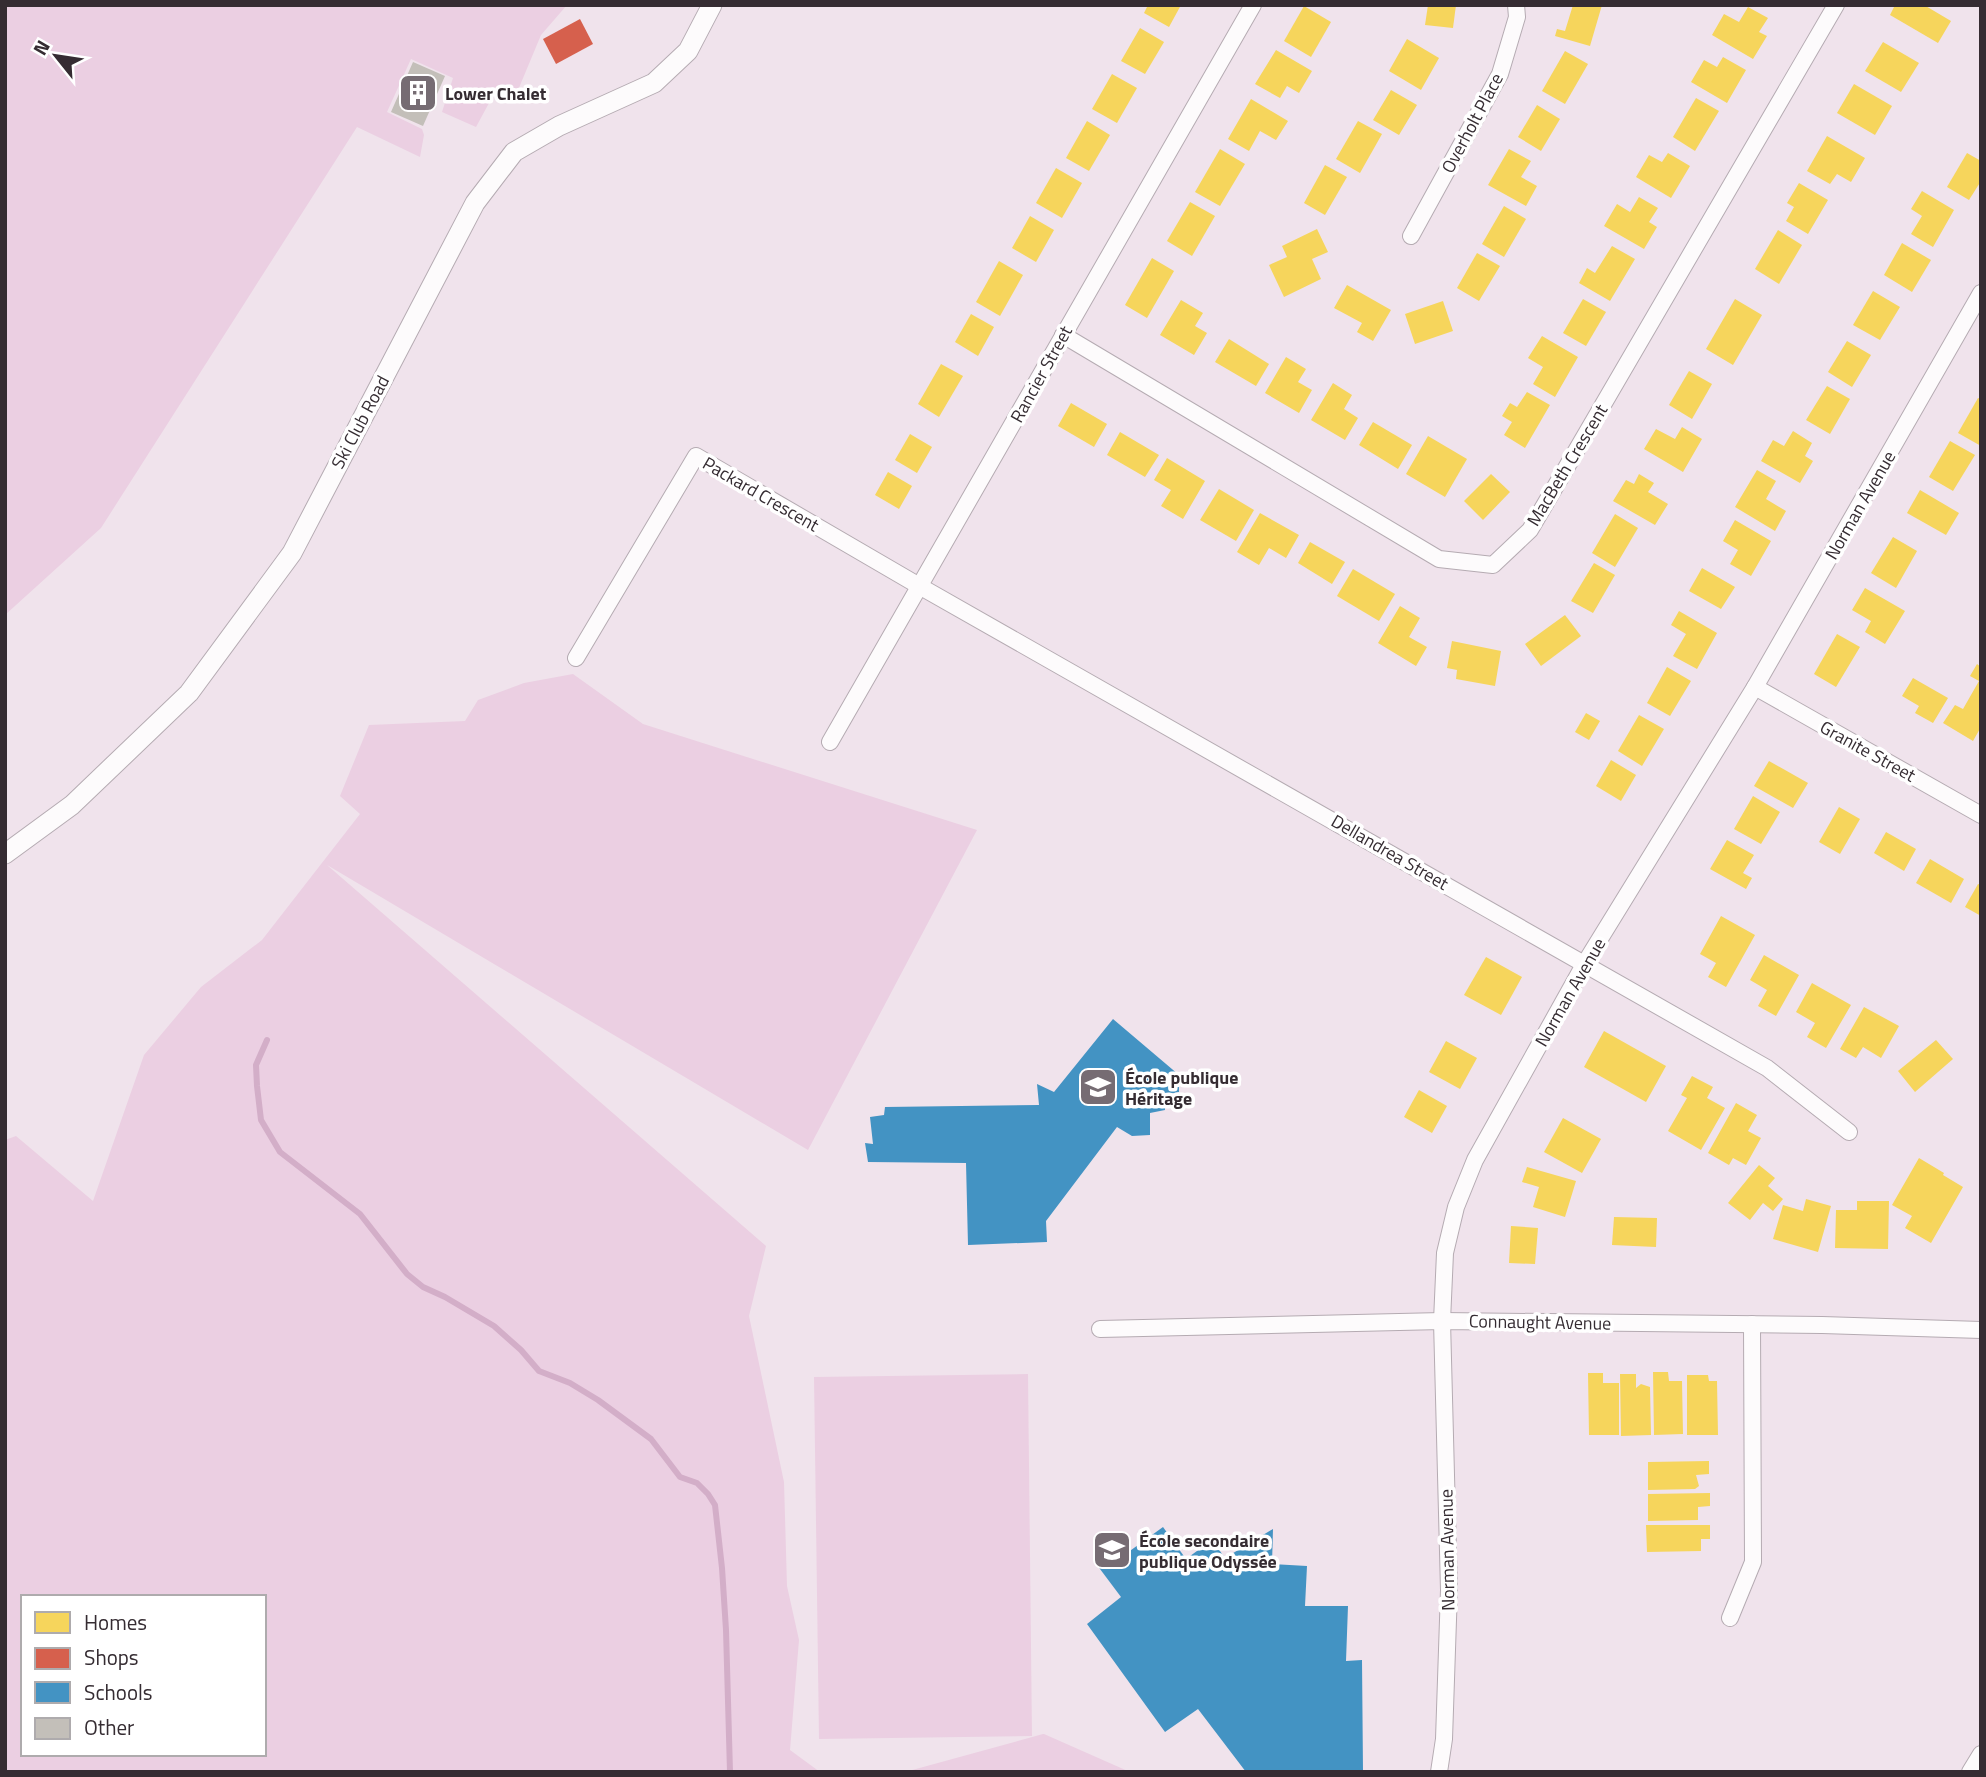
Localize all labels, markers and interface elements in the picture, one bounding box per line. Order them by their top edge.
north arrow [21,21,91,91]
text: N [25,34,57,60]
street label: Overholt Place [1434,68,1510,178]
building icon: Lower Chalet [397,72,439,114]
place label: Lower Chalet [445,80,547,107]
street label: Rancier Street [1003,320,1079,427]
street label: Ski Club Road [324,371,396,473]
street label: MacBeth Crescent [1520,398,1614,531]
street label: Norman Avenue [1818,446,1902,564]
street label: Packard Crescent [698,450,825,539]
street label: Granite Street [1815,714,1921,789]
street label: Dellandrea Street [1326,807,1454,897]
street label: Norman Avenue [1528,933,1612,1051]
place label: École publique Héritage [1125,1064,1238,1112]
school or university icon: École publique Héritage [1077,1066,1119,1108]
street label: Connaught Avenue [1469,1307,1611,1337]
street label: Norman Avenue [1432,1489,1462,1611]
place label: École secondaire publique Odyssée [1139,1527,1277,1575]
school or university icon: École secondaire publique Odyssée [1091,1529,1133,1571]
legend [21,1595,266,1756]
text: Homes [84,1606,147,1638]
text: Shops [84,1641,139,1673]
text: Schools [84,1676,153,1708]
text: Other [84,1711,134,1743]

